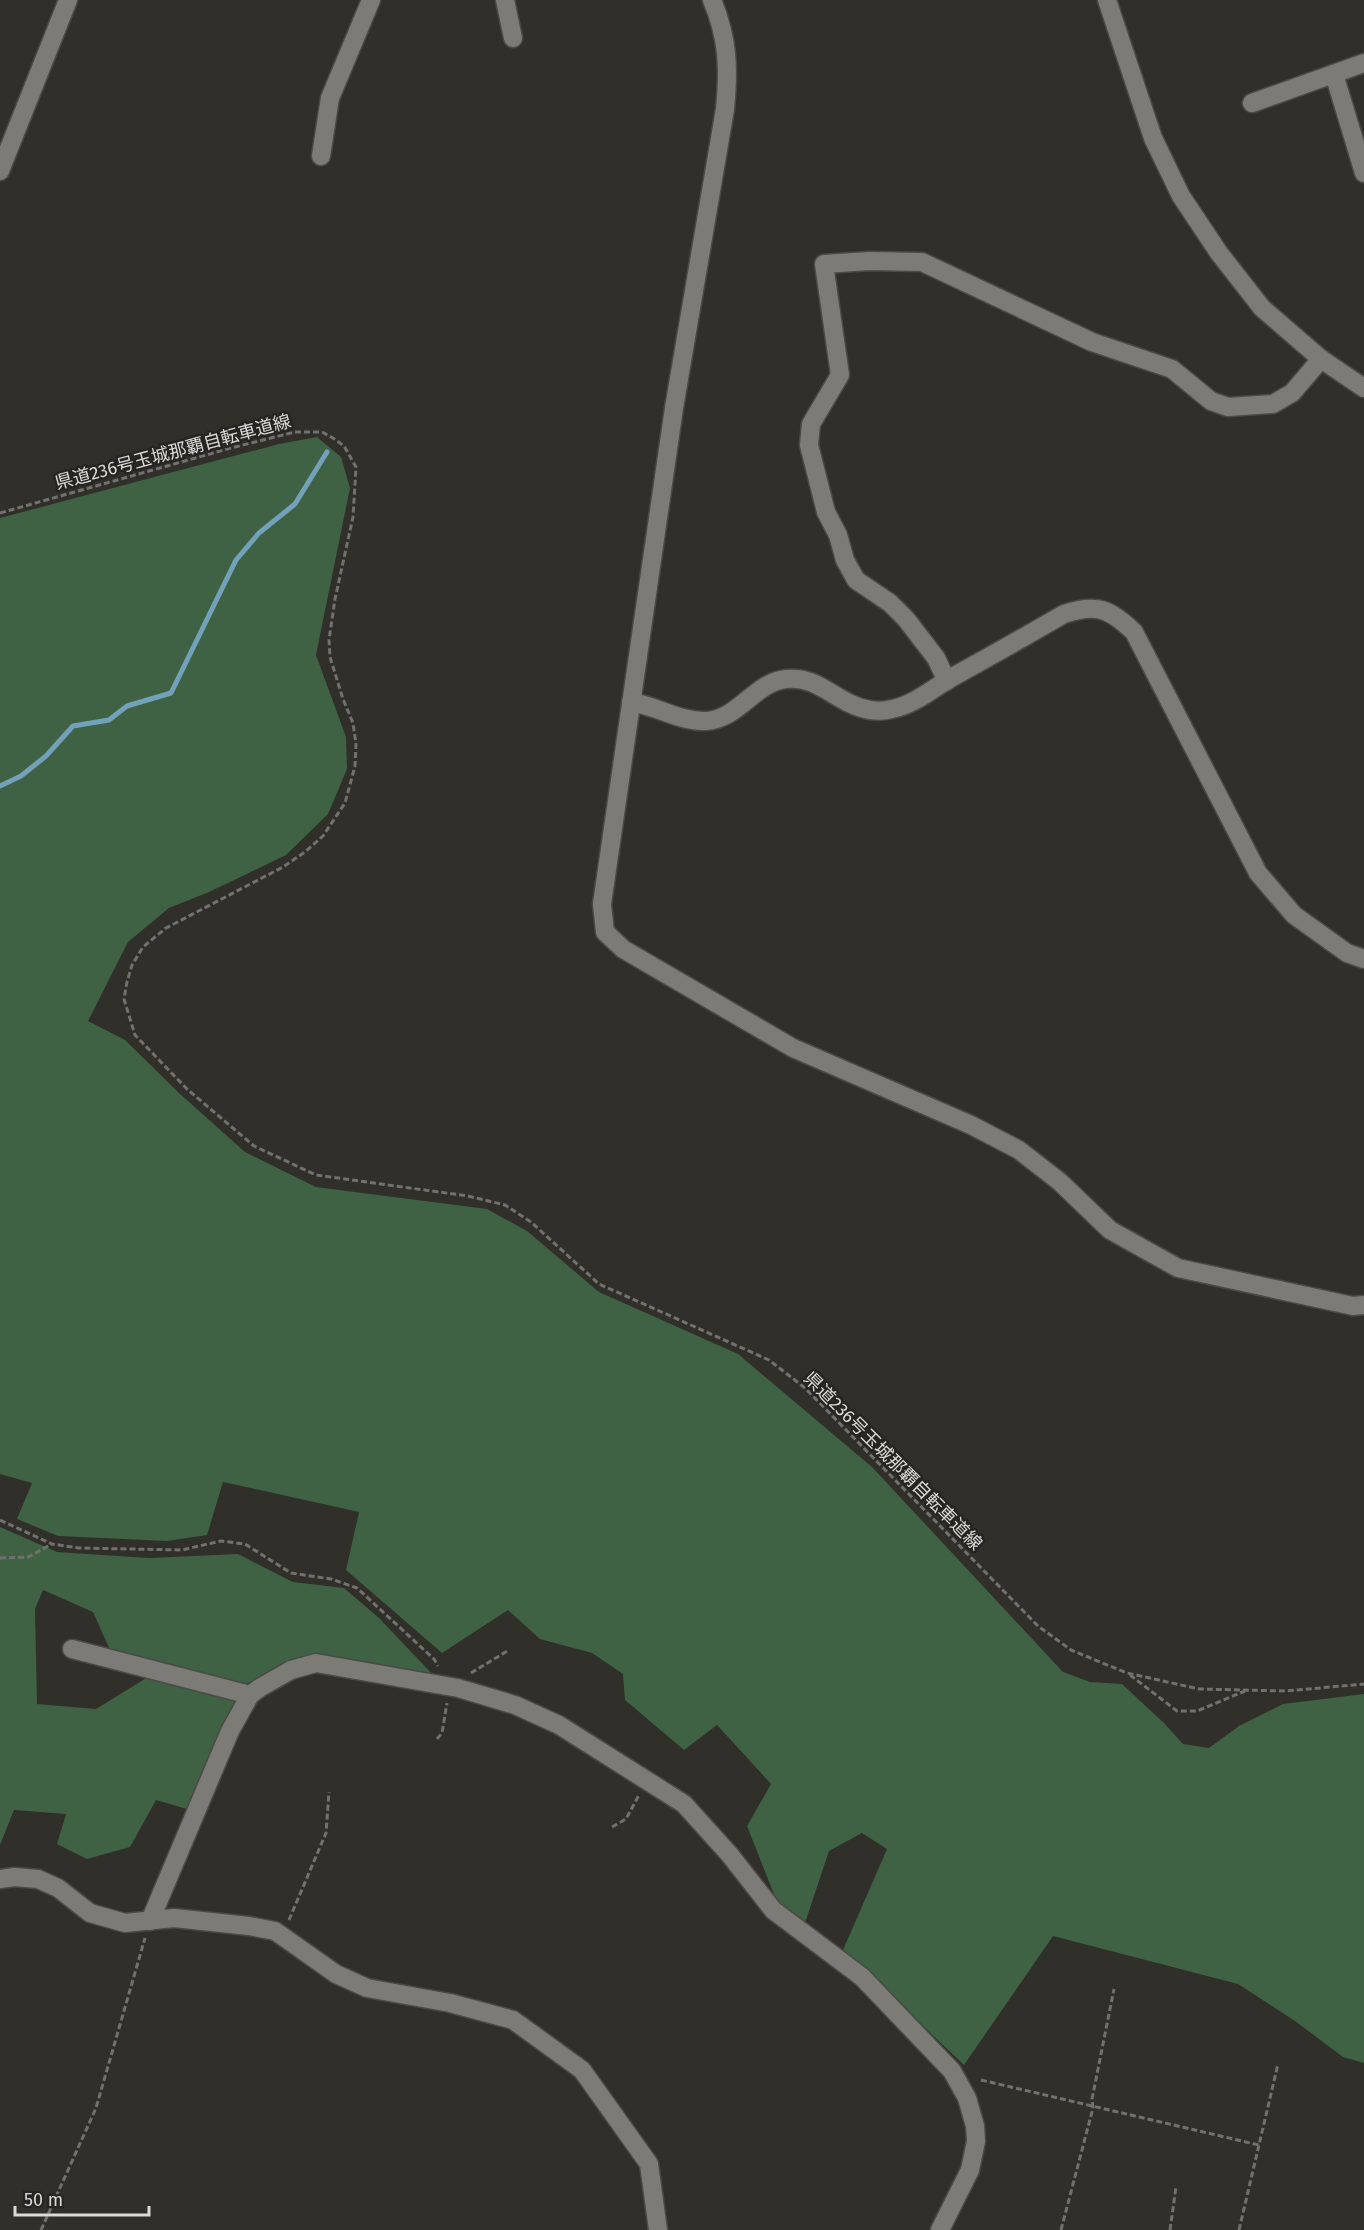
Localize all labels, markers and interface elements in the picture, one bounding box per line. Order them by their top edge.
street label: 県道236号玉城那覇自転車道線 [53,410,293,494]
street label: 県道236号玉城那覇自転車道線 [799,1367,987,1555]
scale bar [15,2179,148,2217]
text: 50 m [24,2189,63,2211]

